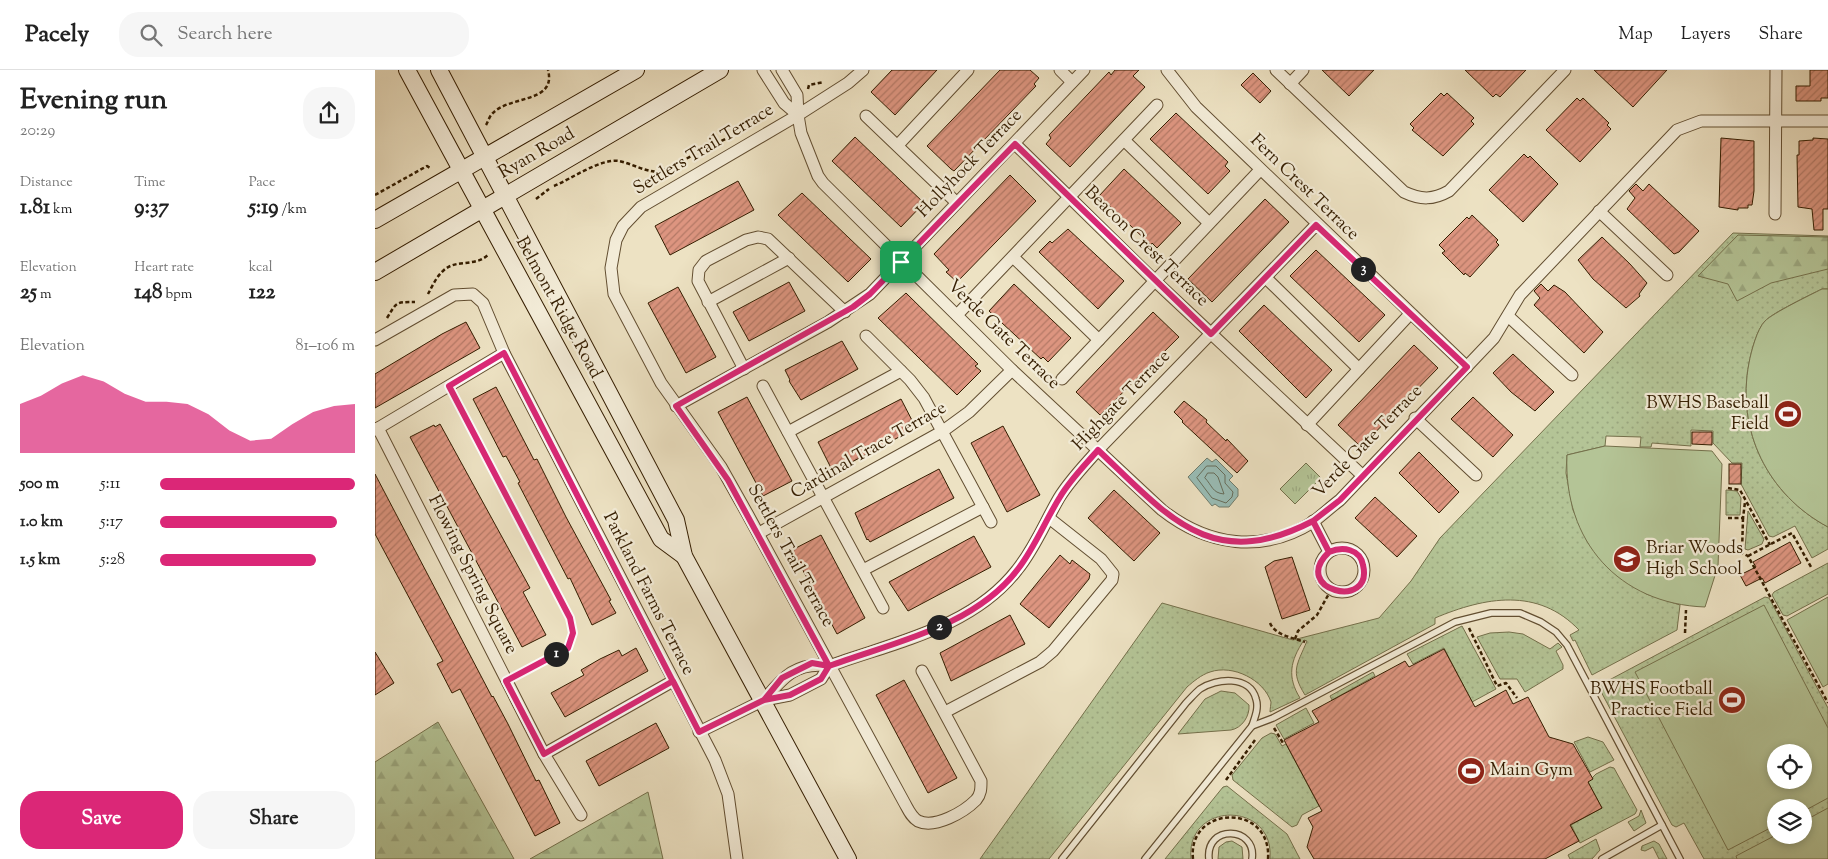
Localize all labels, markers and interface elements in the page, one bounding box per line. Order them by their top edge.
search box [119,12,469,57]
text: Pacely [25,18,89,52]
icon: search [137,21,165,49]
text: Search here [177,21,273,48]
text: Map [1618,22,1653,48]
text: Layers [1681,22,1731,48]
text: Share [1759,22,1803,48]
text: Evening run [20,81,167,121]
button: share [303,87,355,139]
street label: Settlers Trail Terrace [629,98,779,202]
street label: Hollyhock Terrace [911,104,1029,224]
text: 20:29 [20,120,55,143]
street label: Ryan Road [494,122,580,186]
street label: Fern Crest Terrace [1243,129,1365,247]
text: Distance [20,173,73,193]
text: Time [134,173,165,193]
text: Pace [249,173,275,193]
street label: Beacon Crest Terrace [1078,181,1214,313]
text: 1.81 [20,193,50,223]
text: 9:37 [134,193,169,223]
text: 5:19 [249,193,278,223]
text: km [50,200,72,220]
text: /km [278,200,307,220]
street label: Belmont Ridge Road [508,232,608,384]
pin [880,241,922,283]
icon: arrive [887,248,915,276]
pin: 3 [1351,256,1375,282]
text: Elevation [20,258,77,278]
text: Heart rate [134,258,194,278]
text: kcal [249,258,273,278]
text: 3 [1361,259,1366,279]
street label: Verde Gate Terrace [940,274,1066,396]
text: 25 [20,278,37,308]
text: 148 [134,278,163,308]
text: 122 [249,278,275,308]
text: m [37,285,52,305]
text: bpm [163,285,192,305]
text: Elevation [20,335,85,358]
text: 81–106 m [296,335,355,358]
street label: Highgate Terrace [1067,345,1177,457]
street label: Verde Gate Terrace [1307,379,1429,505]
place label: BWHS Baseball Field [1646,391,1769,438]
street label: Cardinal Trace Terrace [786,396,952,506]
sports icon: BWHS Baseball Field [1773,399,1803,429]
text: 500 m [20,473,59,496]
text: 5:11 [100,473,121,496]
street label: Settlers Trail Terrace [740,480,840,632]
street label: Flowing Spring Square [421,491,523,659]
street label: Parkland Farms Terrace [596,508,700,680]
text: 1.0 km [20,511,63,534]
text: 5:17 [100,511,123,534]
place label: Briar Woods High School [1646,536,1743,583]
school or university icon: Briar Woods High School [1612,544,1642,574]
text: 1.5 km [20,549,60,572]
text: 5:28 [100,549,125,572]
pin: 2 [927,614,951,640]
text: 2 [936,617,943,637]
pin: 1 [543,642,569,666]
text: 1 [554,644,559,664]
place label: BWHS Football Practice Field [1590,677,1713,724]
sports icon: BWHS Football Practice Field [1717,685,1747,715]
map controls [1767,744,1812,844]
button: locate [1767,744,1812,789]
sports icon: Main Gym [1456,756,1486,786]
place label: Main Gym [1490,758,1573,784]
button: Save [20,791,183,849]
button: Share [193,791,355,849]
button: layers [1767,799,1812,844]

